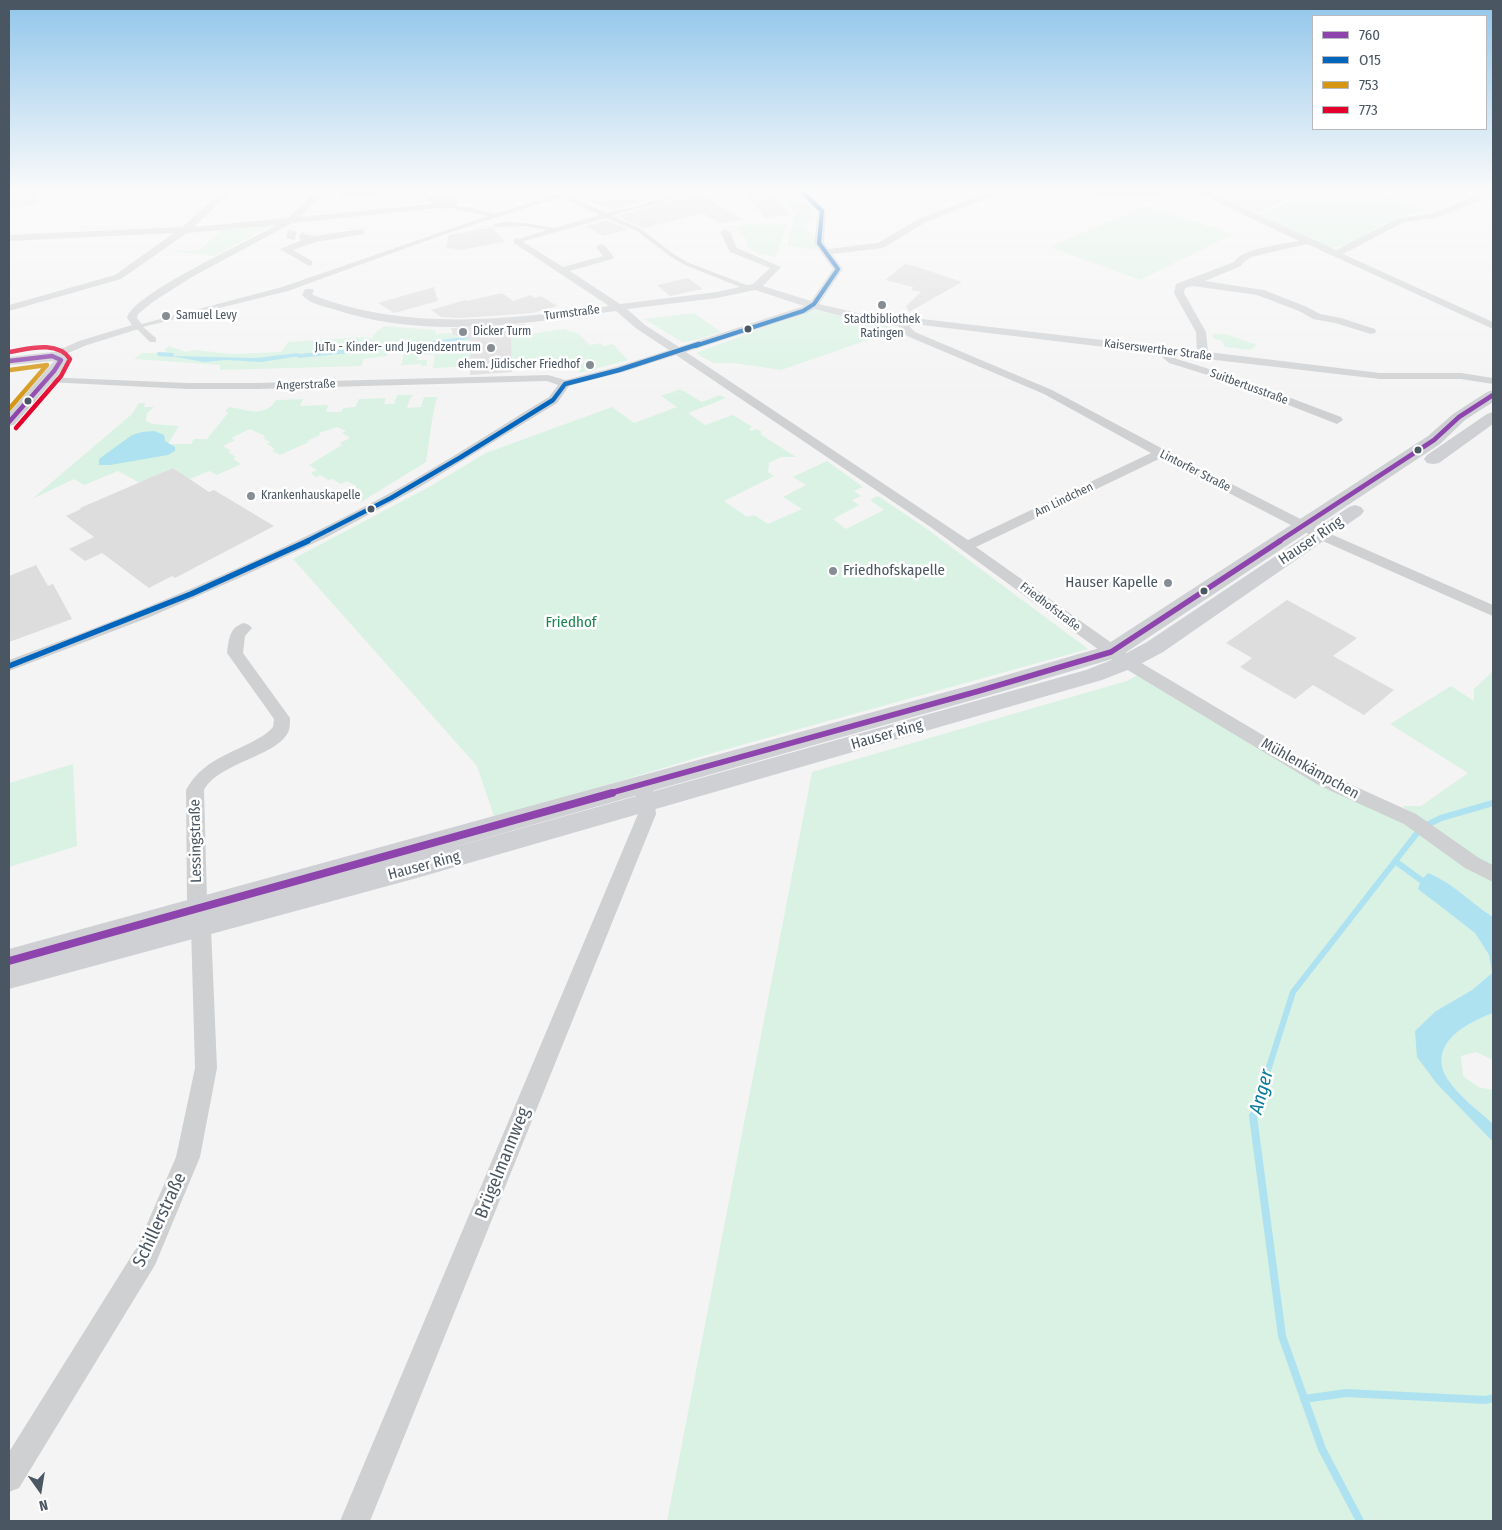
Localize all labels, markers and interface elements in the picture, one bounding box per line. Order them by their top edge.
legend [1312,15,1487,130]
text: 760 [1359,26,1380,44]
text: O15 [1359,51,1381,69]
text: 753 [1359,76,1378,94]
text: 773 [1359,101,1378,119]
marker: Stadtbibliothek Ratingen [876,299,888,311]
street label: Turmstraße [543,302,601,324]
place label: Samuel Levy [176,309,237,323]
marker: Samuel Levy [160,310,172,322]
place label: Stadtbibliothek Ratingen [844,313,920,341]
unlabelled marker [743,324,753,334]
place label: Dicker Turm [473,325,531,339]
marker: Dicker Turm [457,326,469,338]
street label: Kaiserswerther Straße [1103,336,1213,364]
place label: JuTu - Kinder- und Jugendzentrum [315,341,481,355]
marker: JuTu - Kinder- und Jugendzentrum [485,342,497,354]
place label: ehem. Jüdischer Friedhof [458,358,580,372]
marker: ehem. Jüdischer Friedhof [584,359,596,371]
street label: Suitbertusstraße [1208,366,1290,408]
street label: Angerstraße [276,377,336,393]
unlabelled marker [23,396,33,406]
unlabelled marker [1413,445,1423,455]
street label: Lintorfer Straße [1157,447,1233,495]
street label: Am Lindchen [1032,480,1096,520]
place label: Krankenhauskapelle [261,489,361,503]
marker: Krankenhauskapelle [245,490,257,502]
unlabelled marker [366,504,376,514]
street label: Hauser Ring [1275,513,1347,569]
place label: Friedhofskapelle [843,562,945,580]
marker: Friedhofskapelle [827,565,839,577]
place label: Hauser Kapelle [1065,574,1158,592]
marker: Hauser Kapelle [1162,577,1174,589]
street label: Friedhofstraße [1017,580,1083,634]
unlabelled marker [1199,586,1209,596]
park label: Friedhof [546,614,596,632]
street label: Hauser Ring [849,716,925,754]
street label: Mühlenkämpchen [1258,735,1362,803]
street label: Lessingstraße [186,799,206,883]
street label: Hauser Ring [386,848,462,884]
water label: Anger [1245,1067,1279,1117]
street label: Brügelmannweg [471,1104,535,1222]
street label: Schillerstraße [129,1169,191,1271]
north arrow [15,1465,65,1515]
text: N [37,1496,49,1514]

